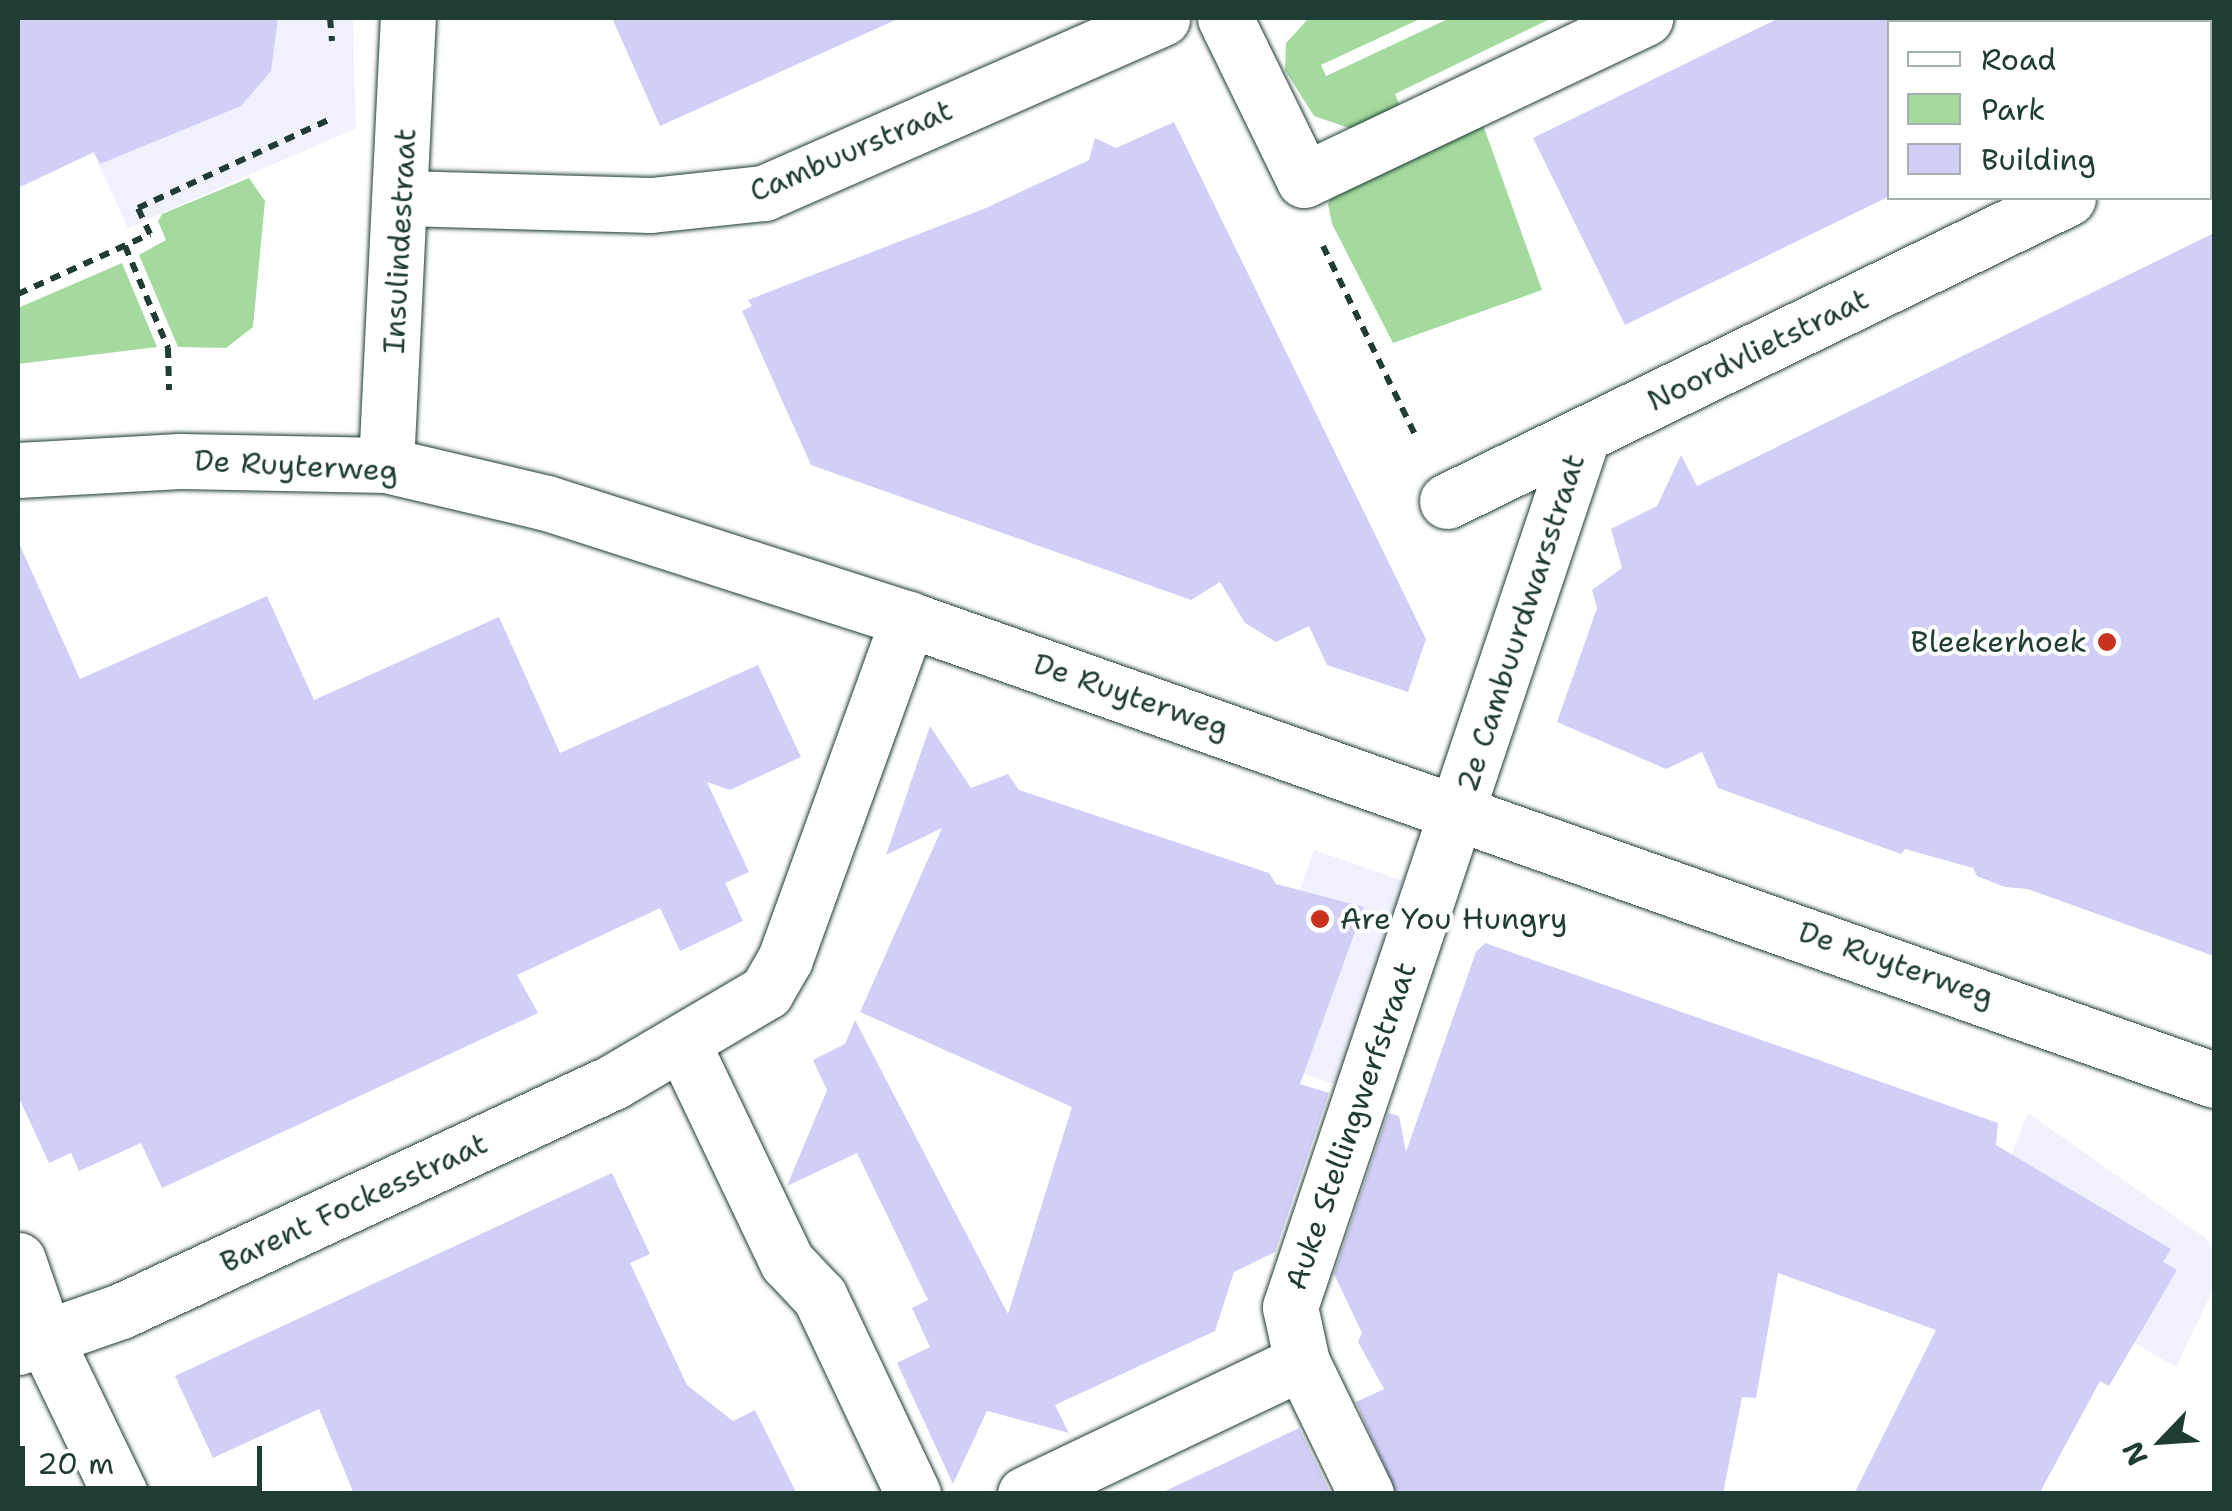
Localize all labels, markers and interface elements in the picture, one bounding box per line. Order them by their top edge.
legend [1887,20,2212,200]
text: Road [1981,39,2056,80]
text: Park [1981,89,2045,130]
street label: Cambuurstraat [744,92,958,210]
street label: Insulindestraat [376,127,424,355]
text: Building [1981,139,2096,180]
street label: Noordvlietstraat [1641,281,1875,419]
street label: De Ruyterweg [193,443,399,489]
street label: 2e Cambuurdwarsstraat [1449,449,1593,797]
place label: Bleekerhoek [1910,624,2087,660]
marker: Bleekerhoek [2096,631,2118,653]
street label: De Ruyterweg [1029,646,1233,746]
place label: Are You Hungry [1340,901,1568,937]
marker: Are You Hungry [1309,908,1331,930]
street label: De Ruyterweg [1794,914,1998,1014]
street label: Auke Stellingwerfstraat [1278,957,1424,1295]
street label: Barent Fockesstraat [215,1125,493,1281]
north arrow [2112,1391,2212,1491]
scale bar [25,1426,268,1488]
text: N [2113,1436,2157,1472]
text: 20 m [37,1443,114,1484]

